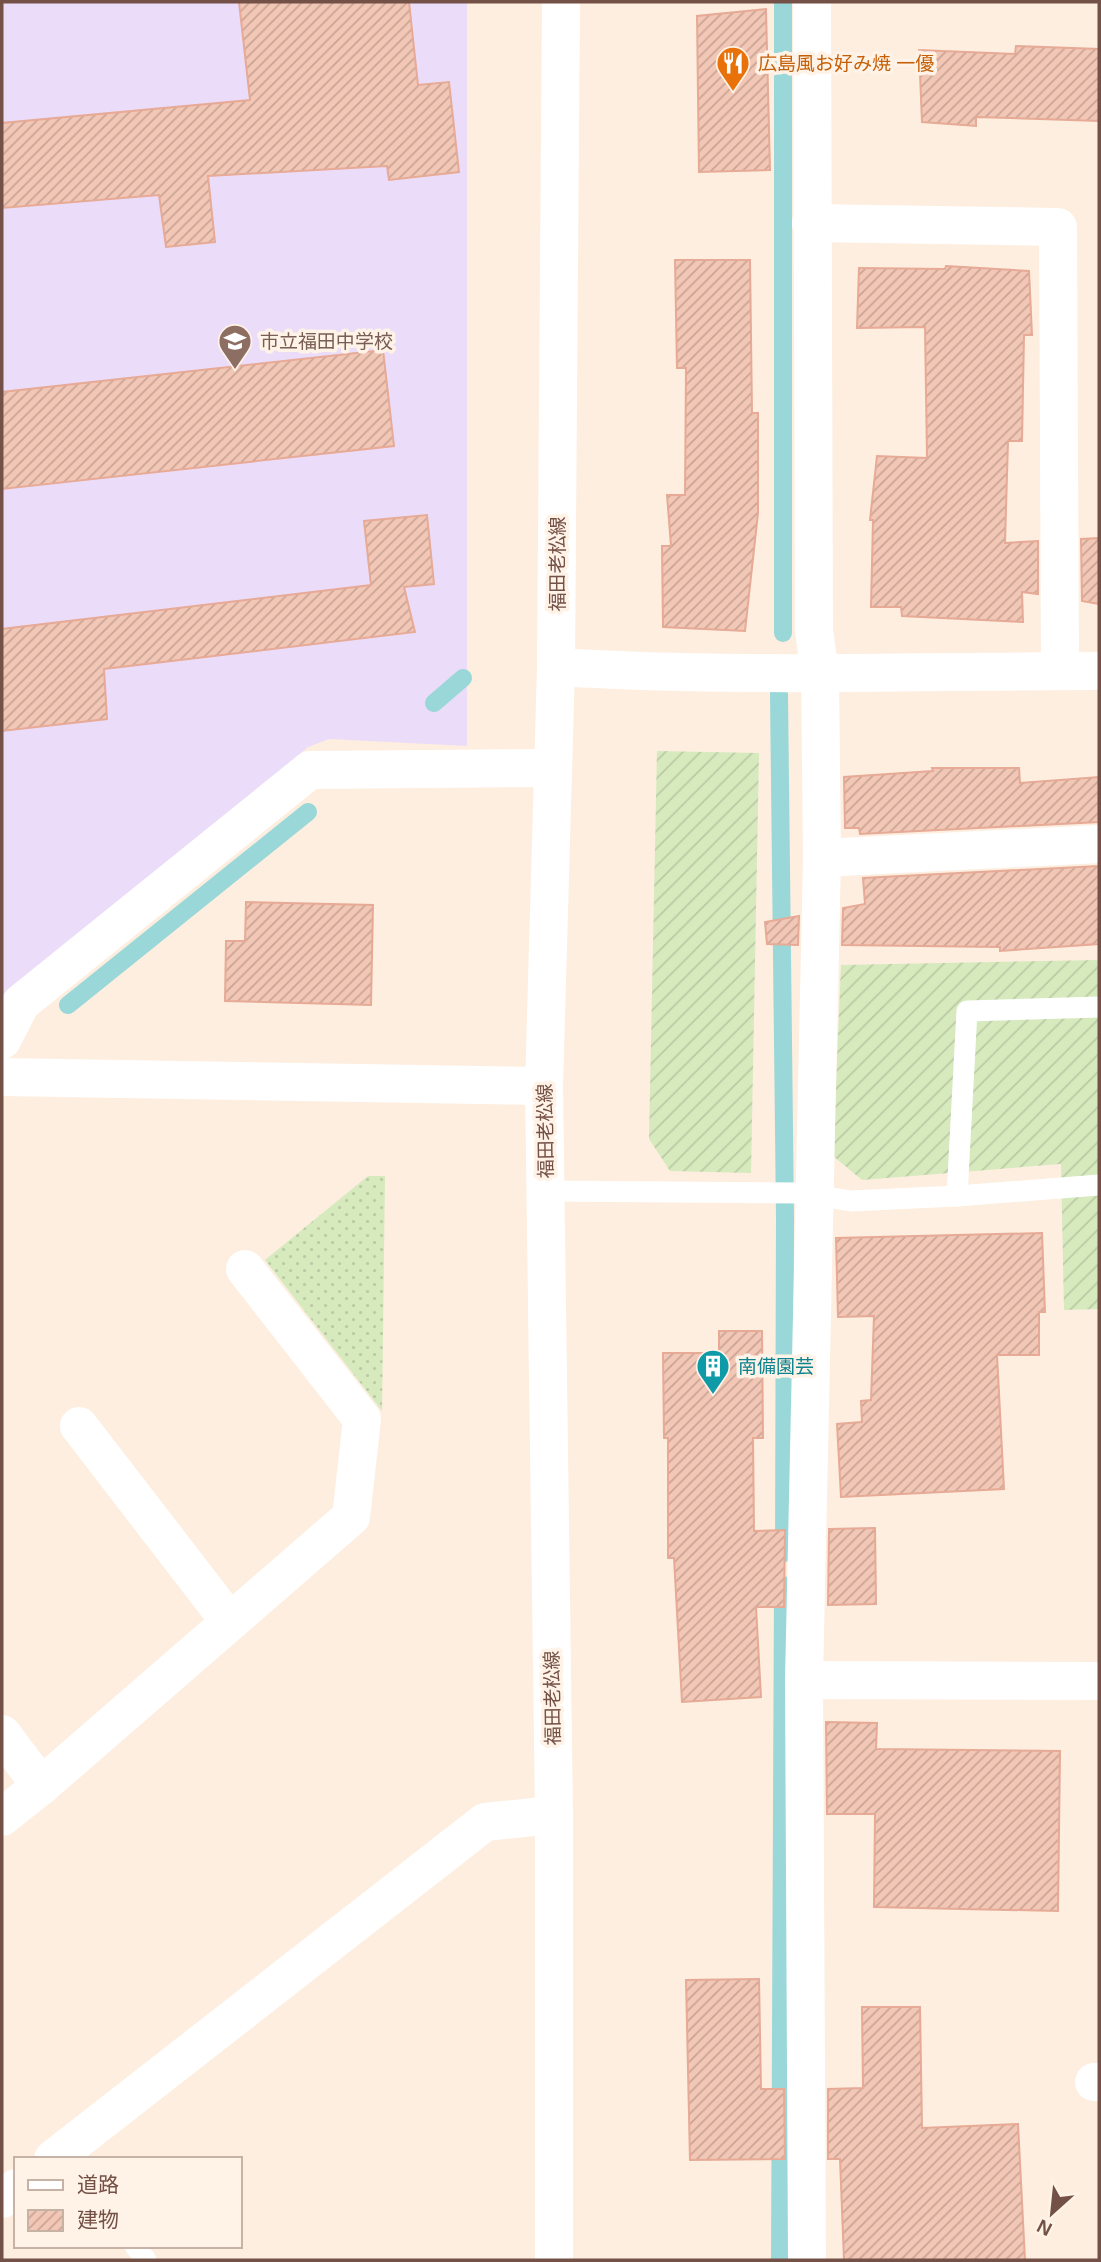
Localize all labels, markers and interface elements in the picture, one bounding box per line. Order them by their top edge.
restaurant icon: 広島風お好み焼 一優 [714,44,752,93]
place label: 広島風お好み焼 一優 [758,53,934,74]
school or university icon: 市立福田中学校 [216,322,254,371]
place label: 市立福田中学校 [260,331,393,352]
street label: 福田老松線 [547,516,568,612]
street label: 福田老松線 [534,1083,557,1179]
building icon: 南備園芸 [694,1347,732,1396]
place label: 南備園芸 [738,1356,814,1377]
street label: 福田老松線 [541,1650,564,1746]
legend [14,2157,242,2248]
text: 道路 [77,2173,119,2196]
north arrow [1017,2178,1087,2248]
text: 建物 [77,2208,119,2231]
text: N [1034,2215,1055,2240]

